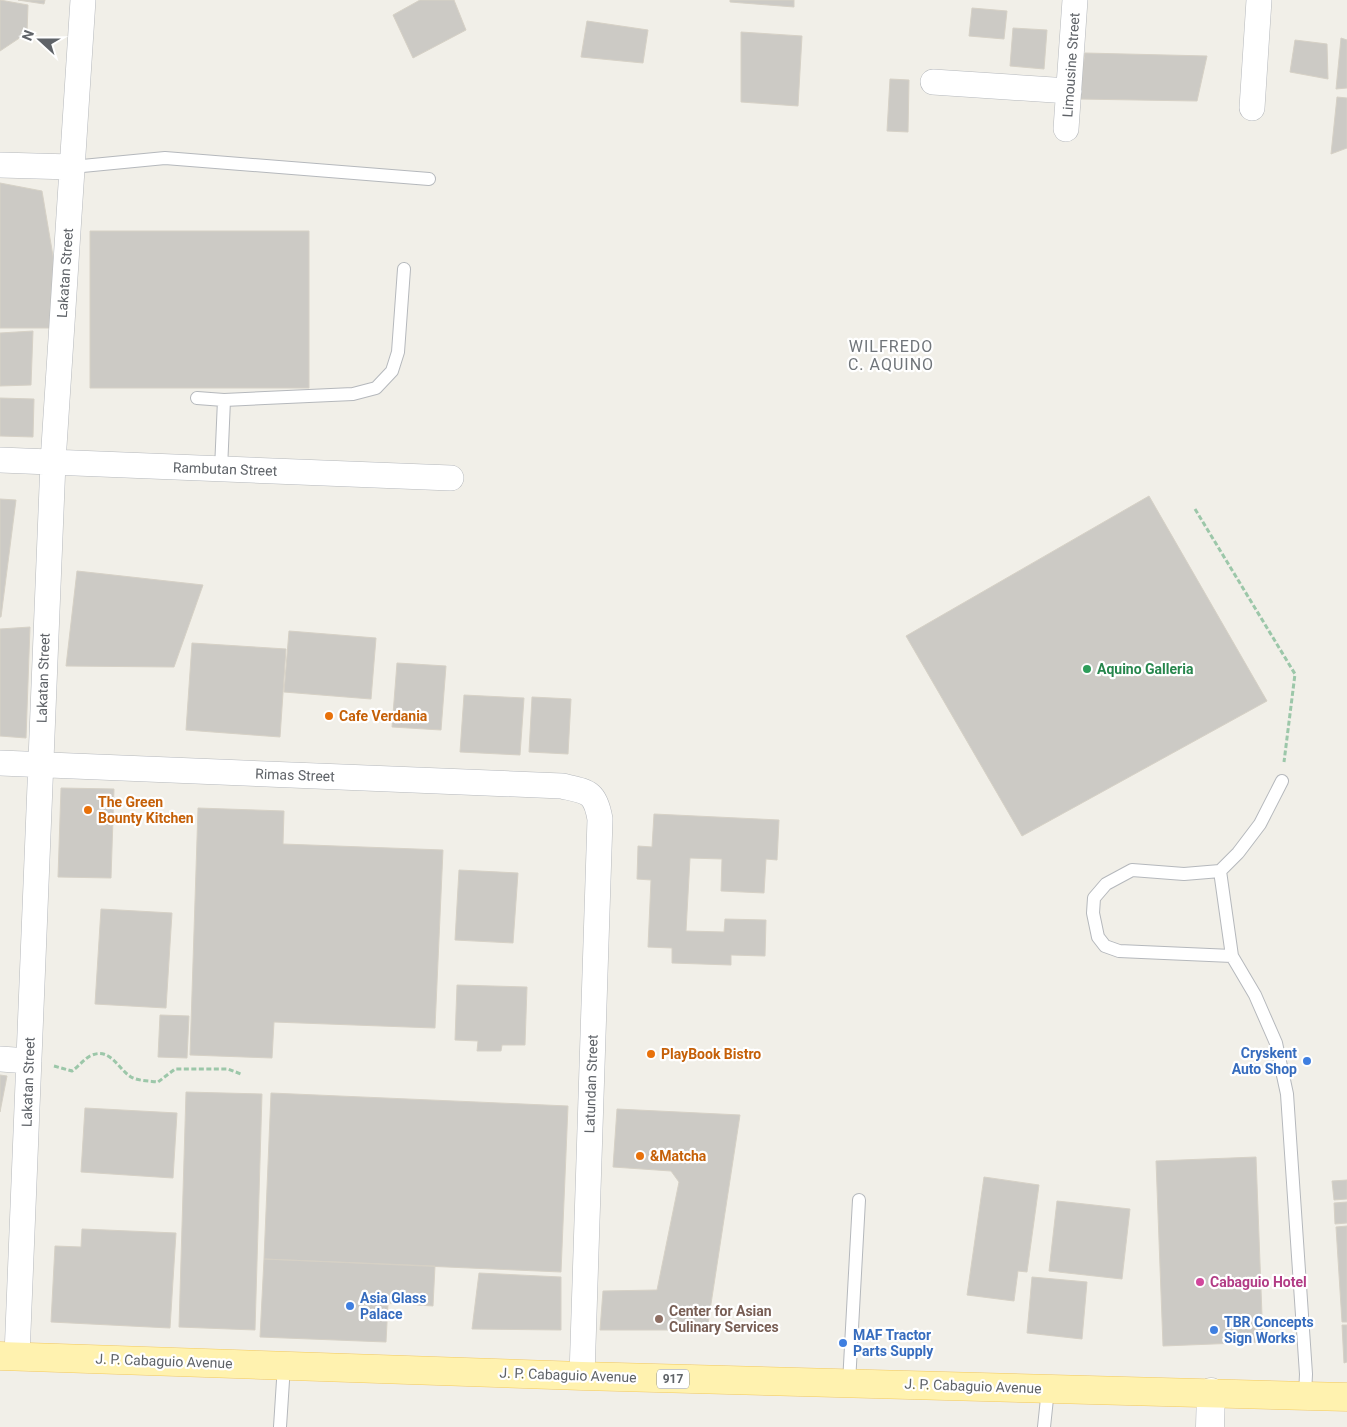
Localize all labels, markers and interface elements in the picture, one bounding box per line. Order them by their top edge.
street label: Limousine Street [1059,12,1083,118]
north arrow [15,15,65,65]
text: N [19,28,37,43]
street label: Lakatan Street [54,227,76,319]
district label: WILFREDO C. AQUINO [848,337,934,374]
street label: Rambutan Street [173,459,278,479]
street label: Lakatan Street [33,632,53,723]
place label: Aquino Galleria [1097,661,1194,677]
marker: Aquino Galleria [1081,663,1093,675]
place label: Cafe Verdania [339,708,428,724]
marker: Cafe Verdania [323,710,335,722]
street label: Rimas Street [255,766,335,784]
place label: The Green Bounty Kitchen [98,794,194,826]
marker: The Green Bounty Kitchen [82,804,94,816]
street label: Latundan Street [581,1034,601,1134]
street label: Lakatan Street [18,1036,38,1127]
place label: Cryskent Auto Shop [1232,1045,1297,1077]
place label: PlayBook Bistro [661,1046,761,1062]
marker: PlayBook Bistro [645,1048,657,1060]
marker: Cryskent Auto Shop [1301,1055,1313,1067]
place label: &Matcha [650,1148,707,1164]
marker: &Matcha [634,1150,646,1162]
place label: Cabaguio Hotel [1210,1274,1307,1290]
marker: Cabaguio Hotel [1194,1276,1206,1288]
place label: Asia Glass Palace [360,1290,426,1322]
marker: Asia Glass Palace [344,1300,356,1312]
place label: Center for Asian Culinary Services [669,1303,779,1335]
marker: Center for Asian Culinary Services [653,1313,665,1325]
place label: TBR Concepts Sign Works [1224,1314,1314,1346]
marker: TBR Concepts Sign Works [1208,1324,1220,1336]
place label: MAF Tractor Parts Supply [853,1327,934,1359]
marker: MAF Tractor Parts Supply [837,1337,849,1349]
street label: J. P. Cabaguio Avenue [95,1351,233,1371]
street label: J. P. Cabaguio Avenue [499,1365,637,1385]
road number: 917 [657,1370,689,1388]
street label: J. P. Cabaguio Avenue [904,1376,1042,1396]

